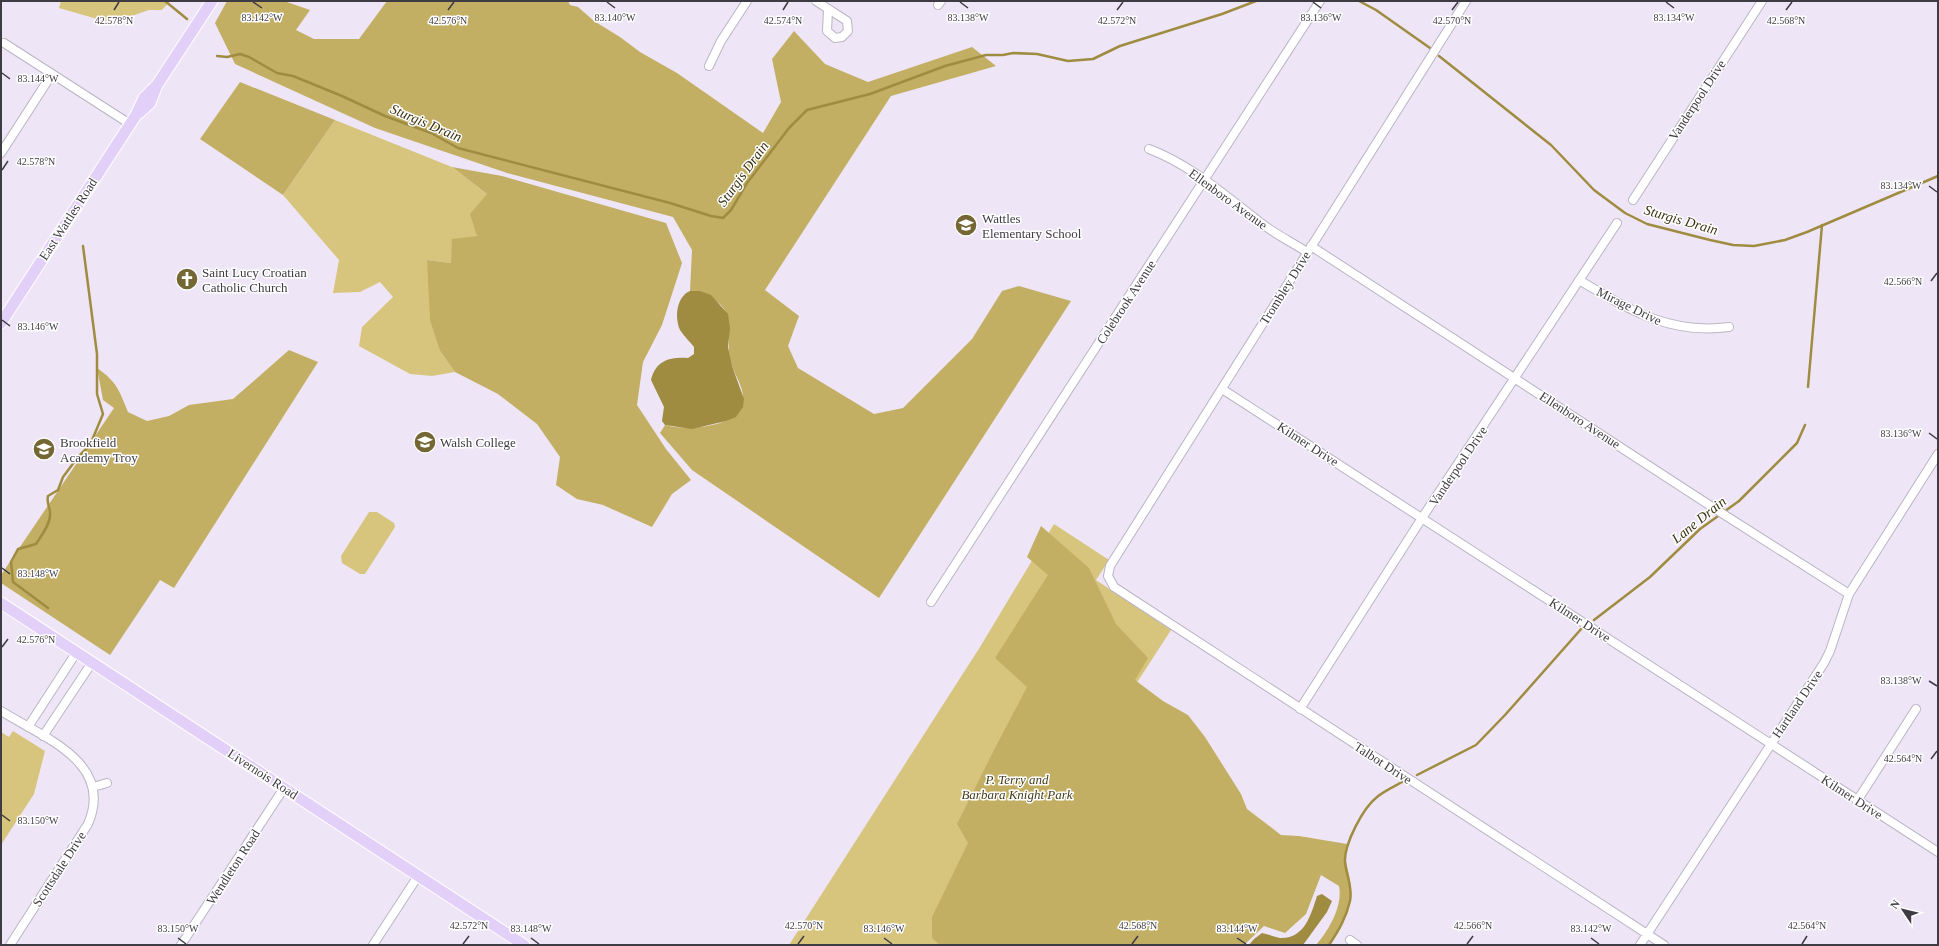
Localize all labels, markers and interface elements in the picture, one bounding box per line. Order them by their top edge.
text: 83.142°W [242,12,283,23]
text: 83.140°W [595,12,636,23]
text: 83.138°W [948,12,989,23]
text: 83.136°W [1301,12,1342,23]
text: 83.134°W [1654,12,1695,23]
text: 42.578°N [95,15,133,26]
text: 42.576°N [429,15,467,26]
text: 42.574°N [764,15,802,26]
text: 42.572°N [1098,15,1136,26]
text: 42.570°N [1433,15,1471,26]
text: 42.568°N [1767,15,1805,26]
street label: Vanderpool Drive [1665,57,1729,143]
text: 83.144°W [18,73,59,84]
water label: Sturgis Drain [388,101,464,145]
water label: Sturgis Drain [715,139,771,209]
text: 42.578°N [17,156,55,167]
street label: Ellenboro Avenue [1186,166,1270,233]
street label: East Wattles Road [36,175,100,263]
text: 83.134°W [1881,180,1922,191]
water label: Sturgis Drain [1642,202,1720,238]
place label: Wattles Elementary School [982,211,1082,241]
school or university icon: Wattles Elementary School [953,212,979,238]
street label: Trombley Drive [1256,248,1314,327]
street label: Colebrook Avenue [1093,257,1159,347]
place label: Saint Lucy Croatian Catholic Church [202,265,307,295]
church icon: Saint Lucy Croatian Catholic Church [174,266,200,292]
text: 42.566°N [1884,276,1922,287]
street label: Mirage Drive [1594,284,1664,328]
text: 83.146°W [18,321,59,332]
street label: Ellenboro Avenue [1537,388,1623,452]
street label: Kilmer Drive [1275,419,1341,469]
street label: Vanderpool Drive [1426,423,1490,509]
text: 83.136°W [1881,428,1922,439]
school or university icon: Walsh College [412,429,438,455]
place label: Brookfield Academy Troy [60,435,138,465]
place label: Walsh College [440,435,516,450]
school or university icon: Brookfield Academy Troy [31,436,57,462]
water label: Lane Drain [1668,494,1729,547]
text: 83.148°W [18,568,59,579]
street label: Kilmer Drive [1547,595,1613,645]
text: 42.576°N [17,634,55,645]
street label: Hartland Drive [1769,667,1825,741]
text: 83.138°W [1881,675,1922,686]
street label: Talbot Drive [1351,739,1415,787]
street label: Livernois Road [225,746,301,802]
text: 42.564°N [1884,753,1922,764]
park label: P. Terry and Barbara Knight Park [961,772,1073,802]
street label: Kilmer Drive [1819,772,1885,822]
text: 83.150°W [18,815,59,826]
street label: Wendleton Road [203,826,263,907]
street label: Scottsdale Drive [29,829,89,909]
north arrow [1883,890,1923,930]
text: N [1888,898,1902,911]
text: 42.572°N [450,920,488,931]
text: 42.570°N [785,920,823,931]
text: 42.568°N [1119,920,1157,931]
text: 42.566°N [1454,920,1492,931]
text: 42.564°N [1788,920,1826,931]
text: 83.150°W [158,923,199,934]
text: 83.148°W [511,923,552,934]
text: 83.146°W [864,923,905,934]
text: 83.144°W [1217,923,1258,934]
text: 83.142°W [1571,923,1612,934]

